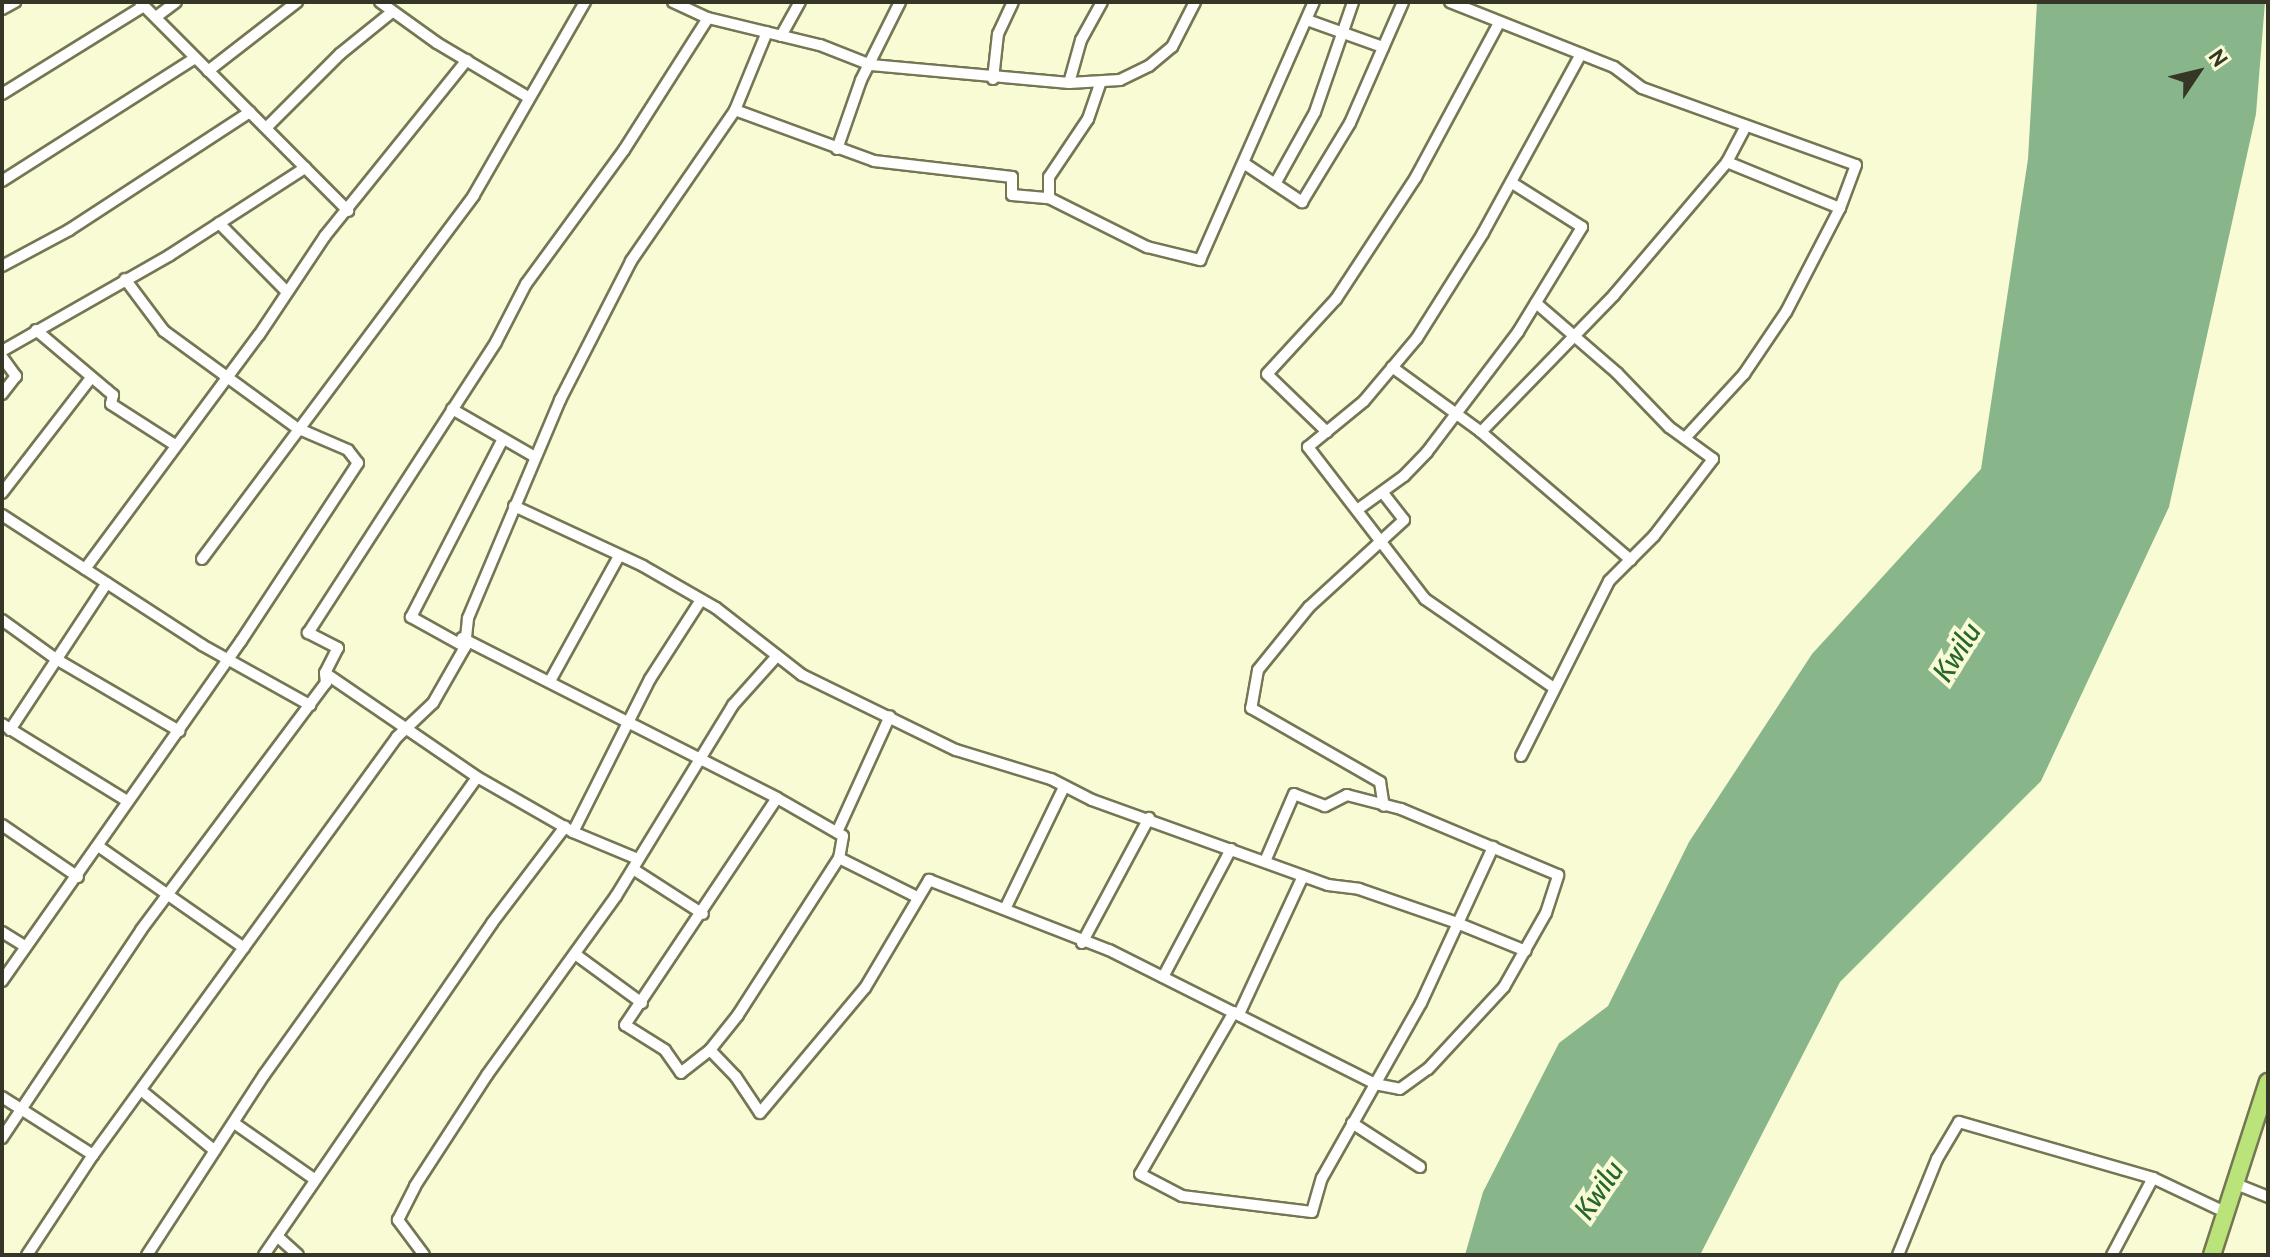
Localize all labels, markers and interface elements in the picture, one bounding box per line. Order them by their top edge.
north arrow [2158,32,2238,112]
text: N [2203,44,2234,72]
water label: Kwilu [1925,616,1989,688]
water label: Kwilu [1566,1154,1632,1226]

